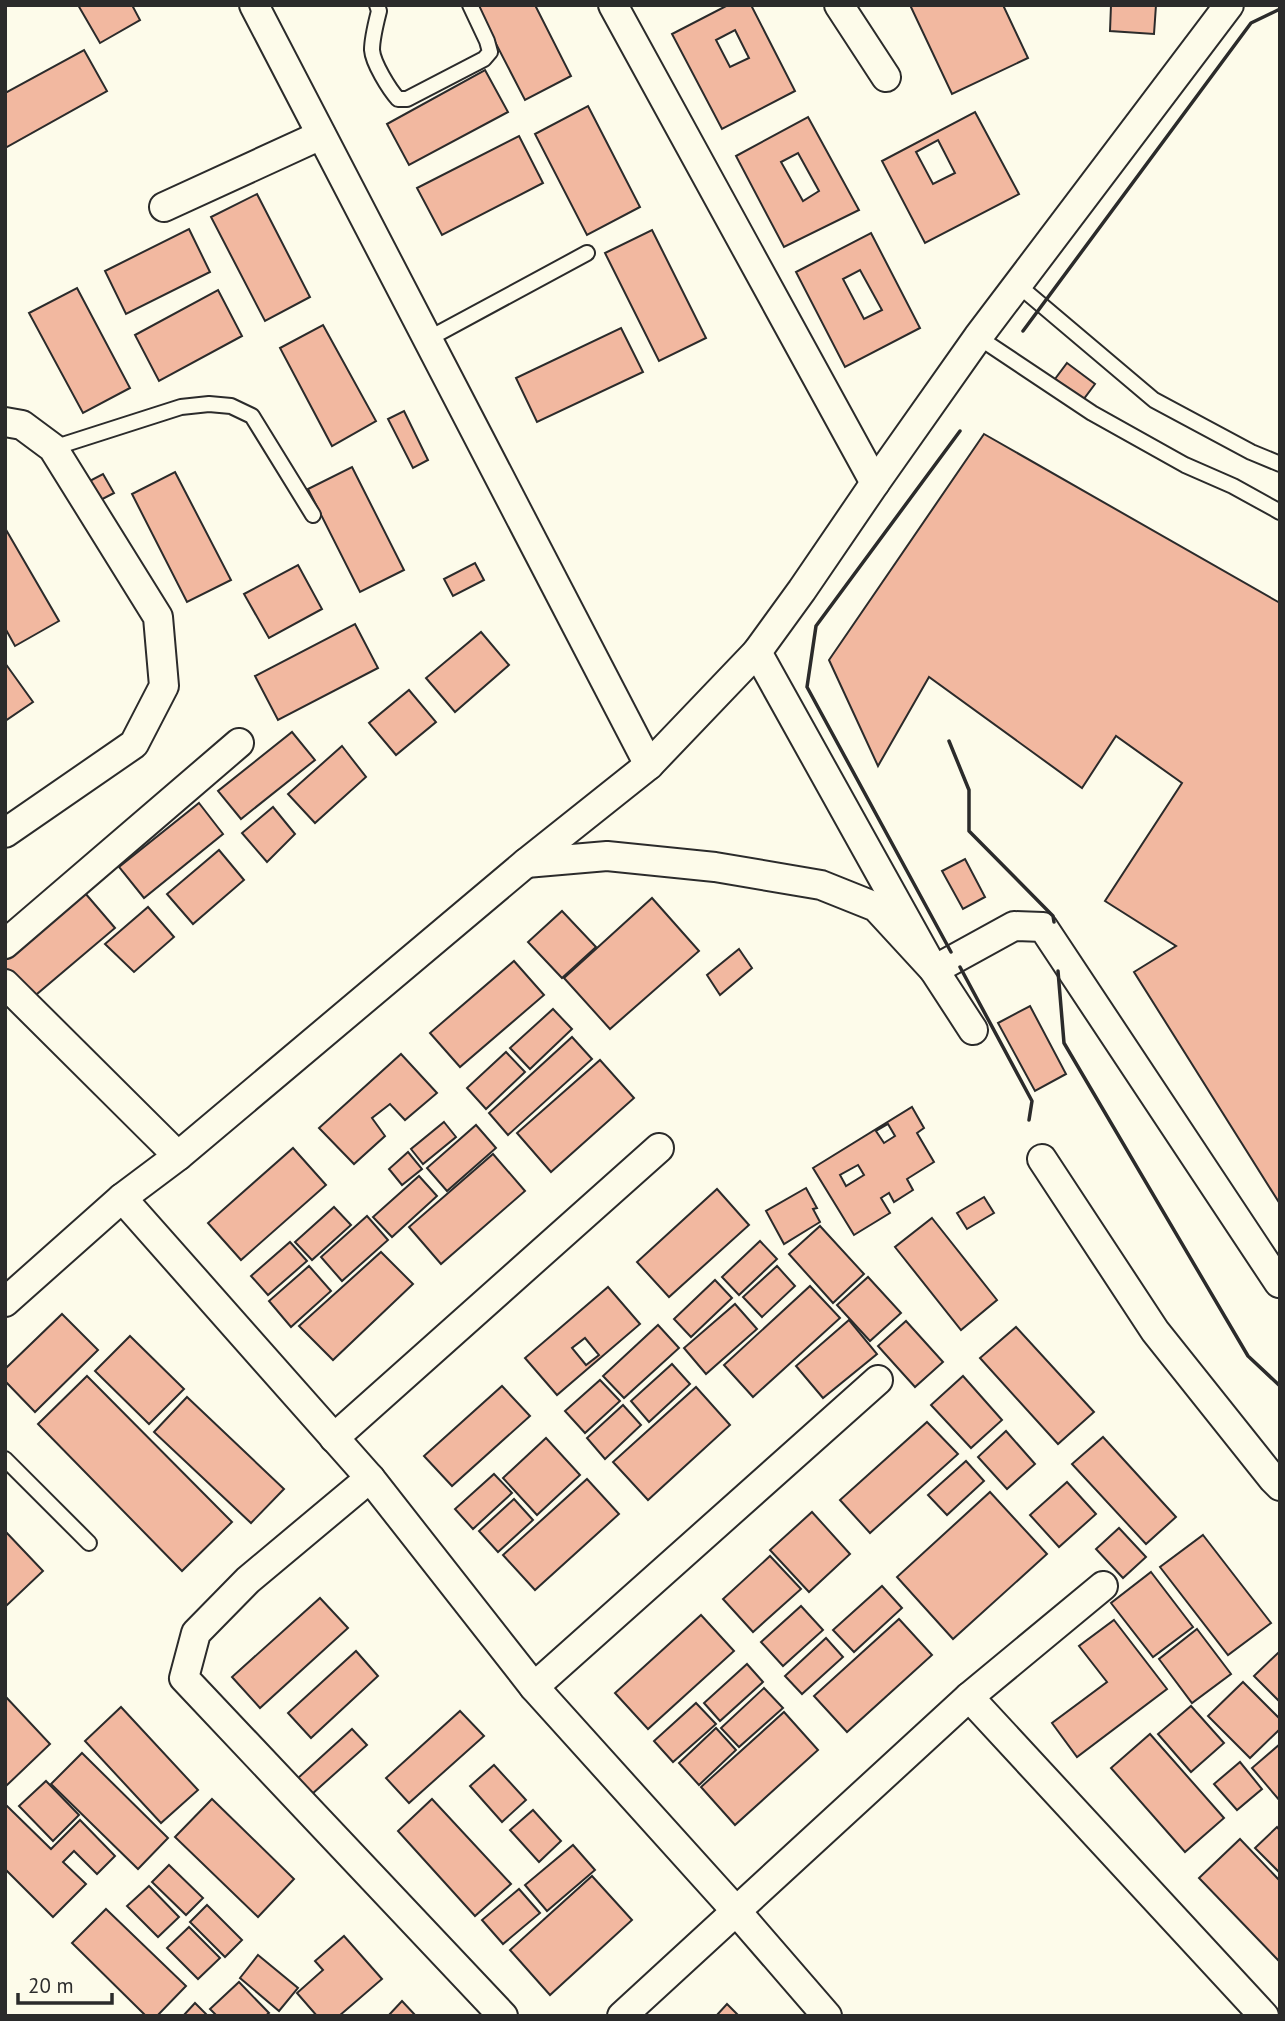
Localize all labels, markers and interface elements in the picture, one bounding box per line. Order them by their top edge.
scale bar [18,1962,112,2006]
text: 20 m [28,1972,74,1999]

